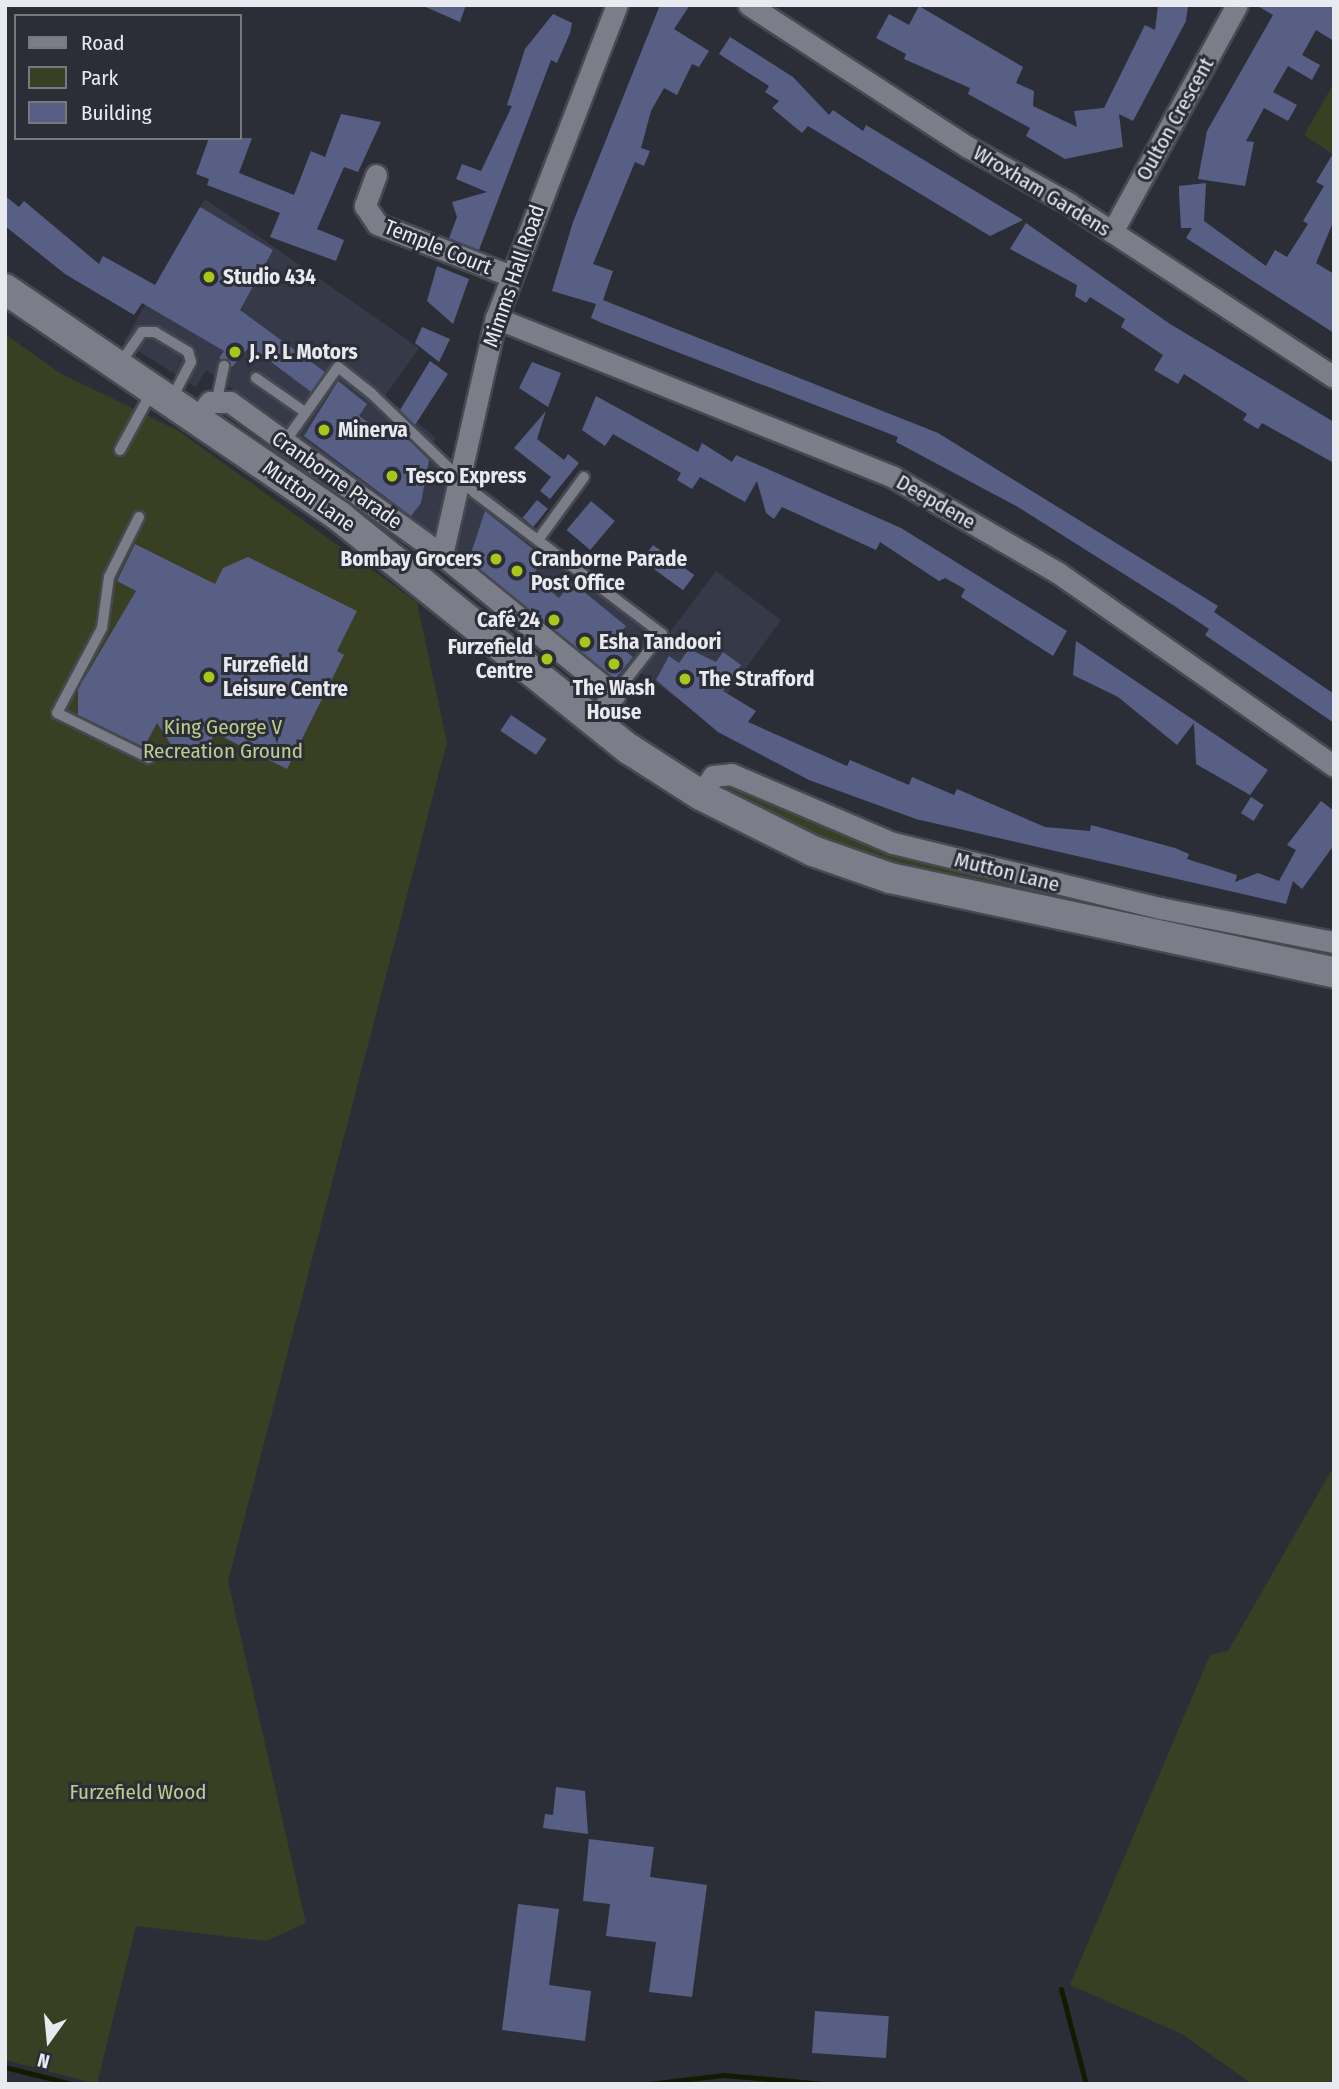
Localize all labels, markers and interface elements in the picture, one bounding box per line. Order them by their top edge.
legend [14,14,242,140]
text: Road [81,30,125,56]
street label: Oulton Crescent [1131,53,1219,185]
text: Park [81,65,118,91]
text: Building [81,100,152,126]
street label: Wroxham Gardens [969,140,1115,242]
street label: Mimms Hall Road [478,202,550,350]
street label: Temple Court [381,214,495,280]
place label: Studio 434 [223,264,316,290]
marker: Studio 434 [201,269,217,285]
place label: J. P. L Motors [249,339,358,365]
marker: J. P. L Motors [227,344,243,360]
place label: Minerva [338,417,408,443]
marker: Minerva [316,422,332,438]
street label: Cranborne Parade [267,426,407,534]
street label: Mutton Lane [258,455,360,537]
place label: Tesco Express [406,463,526,489]
marker: Tesco Express [384,468,400,484]
street label: Deepdene [892,469,980,535]
place label: Bombay Grocers [341,546,482,572]
place label: Cranborne Parade Post Office [531,546,687,596]
marker: Bombay Grocers [488,551,504,567]
marker: Cranborne Parade Post Office [509,563,525,579]
place label: Café 24 [477,607,540,633]
marker: Café 24 [546,612,562,628]
place label: Esha Tandoori [599,629,722,655]
place label: Furzefield Centre [448,634,533,684]
marker: Esha Tandoori [577,634,593,650]
marker: Furzefield Centre [539,651,555,667]
place label: Furzefield Leisure Centre [223,652,348,702]
marker: The Wash House [606,656,622,672]
place label: The Strafford [699,666,814,692]
marker: Furzefield Leisure Centre [201,669,217,685]
marker: The Strafford [677,671,693,687]
place label: The Wash House [573,675,655,725]
park label: King George V Recreation Ground [143,714,303,764]
street label: Mutton Lane [952,847,1062,897]
park label: Furzefield Wood [70,1779,206,1805]
north arrow [14,2005,84,2075]
text: N [35,2048,52,2073]

